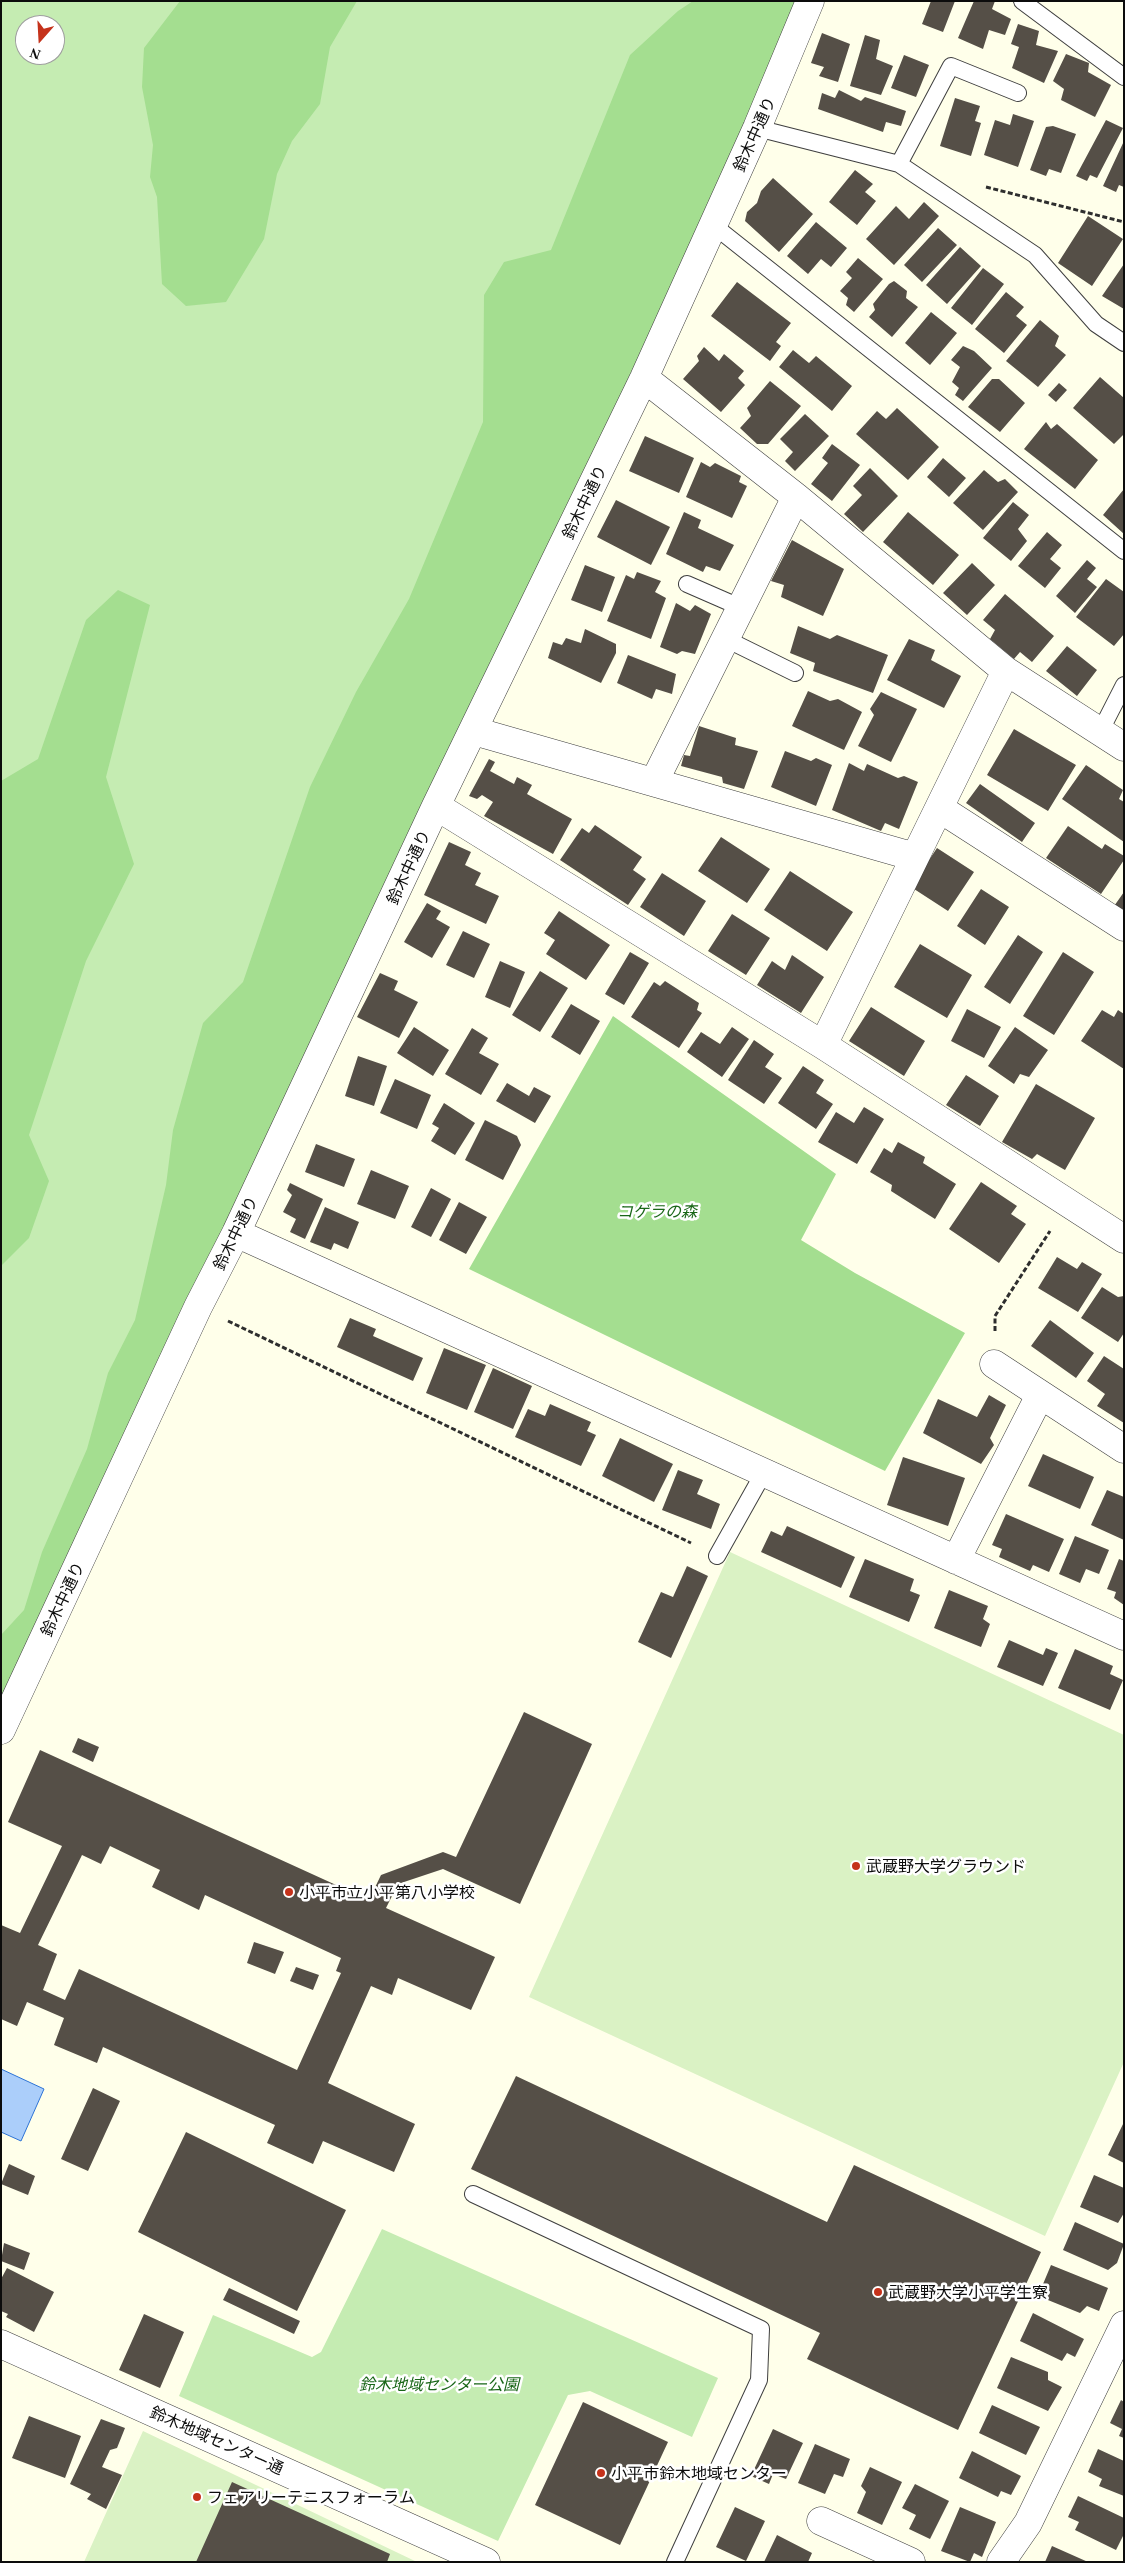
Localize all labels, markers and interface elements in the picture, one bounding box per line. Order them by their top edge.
north arrow [15,15,65,65]
text: N [28,45,43,62]
street label: 鈴木中通り [729,94,779,174]
street label: 鈴木中通り [558,462,610,542]
street label: 鈴木中通り [382,827,434,907]
street label: 鈴木中通り [209,1193,261,1273]
park label: コゲラの森 [617,1201,697,1221]
street label: 鈴木中通り [36,1559,88,1639]
place label: 武蔵野大学グラウンド [866,1856,1026,1876]
marker: 武蔵野大学グラウンド [850,1860,862,1872]
place label: 小平市立小平第八小学校 [299,1882,475,1902]
marker: 小平市立小平第八小学校 [283,1886,295,1898]
place label: 武蔵野大学小平学生寮 [888,2282,1048,2302]
marker: 武蔵野大学小平学生寮 [872,2286,884,2298]
park label: 鈴木地域センター公園 [359,2374,519,2394]
street label: 鈴木地域センター通 [147,2402,287,2478]
place label: 小平市鈴木地域センター [611,2463,787,2483]
marker: 小平市鈴木地域センター [595,2467,607,2479]
place label: フェアリーテニスフォーラム [207,2487,415,2507]
marker: フェアリーテニスフォーラム [191,2491,203,2503]

